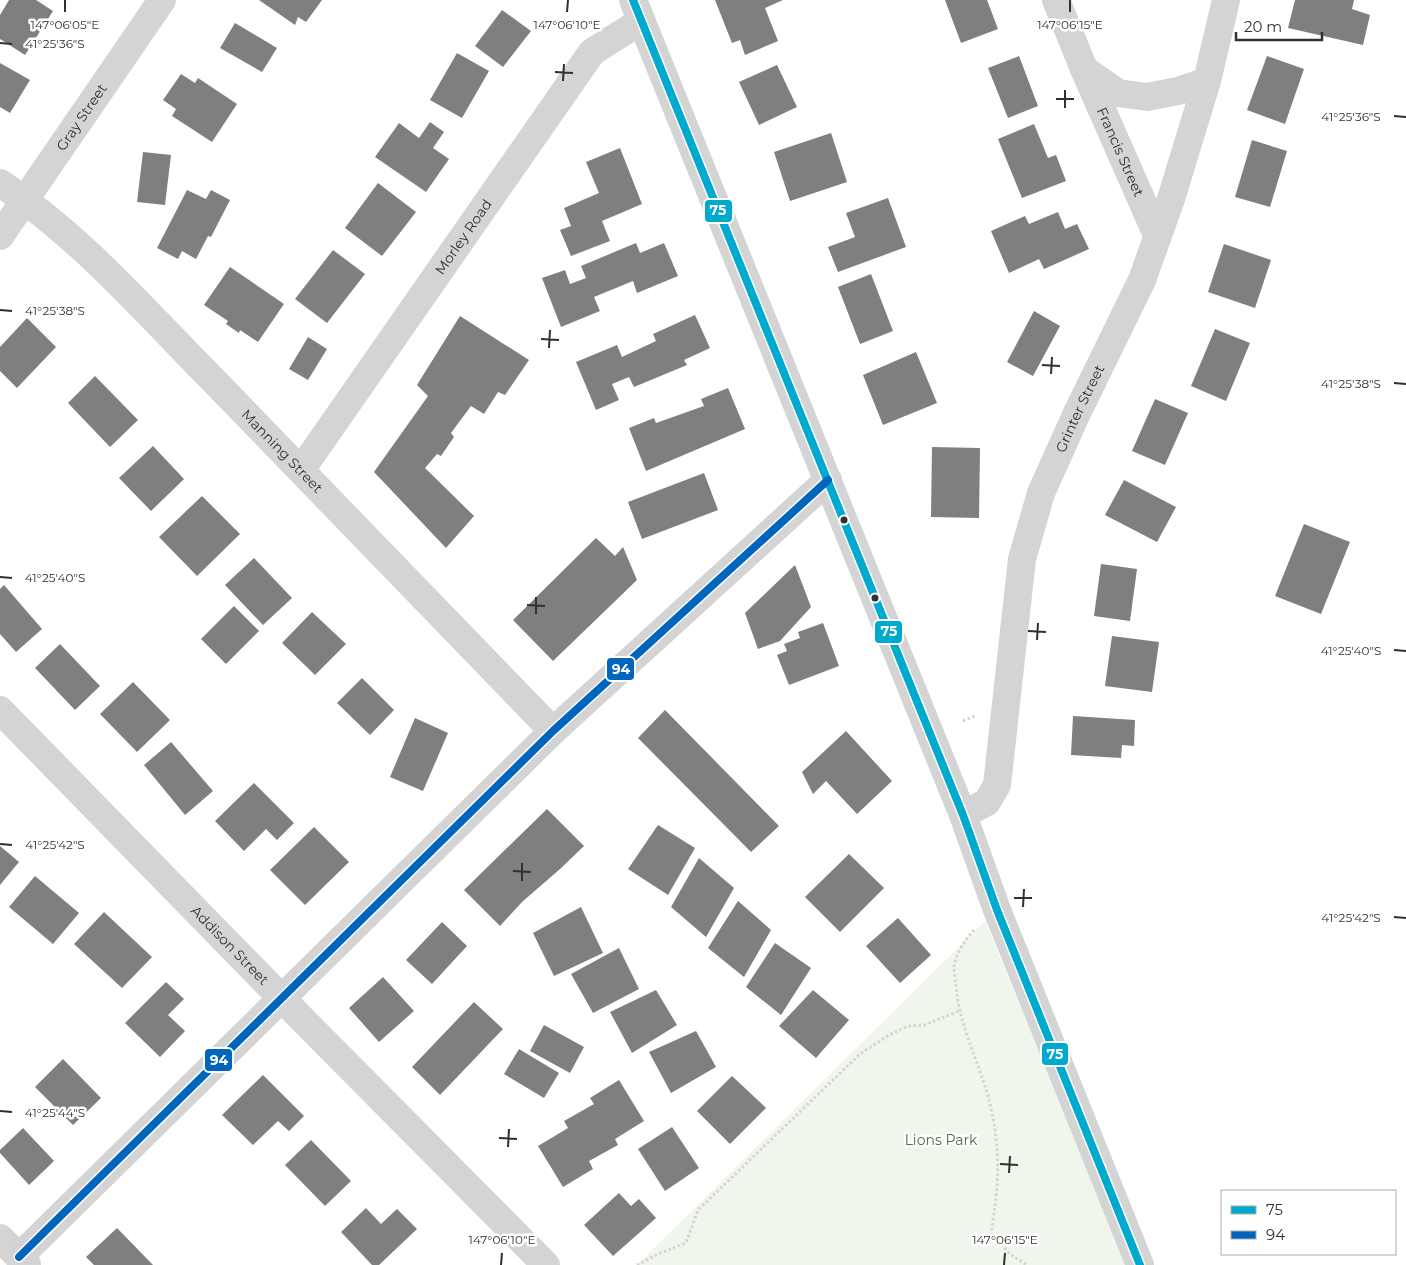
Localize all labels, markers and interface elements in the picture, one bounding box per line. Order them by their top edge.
scale bar [1236,10,1322,42]
text: 147°06'05"E [31,17,99,32]
text: 147°06'10"E [534,17,600,32]
text: 147°06'15"E [1037,17,1103,32]
text: 20 m [1244,17,1282,36]
text: 41°25'36"S [25,36,85,51]
street label: Gray Street [52,80,111,154]
street label: Francis Street [1093,104,1148,200]
text: 41°25'36"S [1321,109,1381,124]
street label: Morley Road [431,196,496,278]
line badge: 75 [704,199,733,223]
text: 75 [710,201,726,219]
text: 41°25'38"S [25,303,85,318]
street label: Grinter Street [1051,361,1108,455]
text: 41°25'38"S [1321,376,1381,391]
street label: Manning Street [238,406,327,497]
unlabelled marker [839,515,849,525]
text: 41°25'40"S [25,570,85,585]
unlabelled marker [870,593,880,603]
line badge: 75 [874,620,903,644]
text: 75 [881,622,897,640]
text: 41°25'40"S [1321,643,1381,658]
line badge: 94 [606,657,635,681]
text: 94 [612,660,631,678]
text: 41°25'42"S [25,837,85,852]
street label: Addison Street [187,902,273,989]
text: 41°25'42"S [1321,910,1381,925]
line badge: 75 [1041,1042,1069,1066]
text: 75 [1047,1045,1063,1063]
line badge: 94 [204,1048,233,1072]
text: 94 [210,1051,229,1069]
text: 41°25'44"S [25,1105,85,1120]
park label: Lions Park [905,1131,978,1149]
legend [1221,1190,1396,1255]
text: 75 [1266,1200,1283,1219]
text: 94 [1266,1225,1285,1244]
text: 147°06'10"E [469,1232,535,1247]
text: 147°06'15"E [972,1232,1038,1247]

